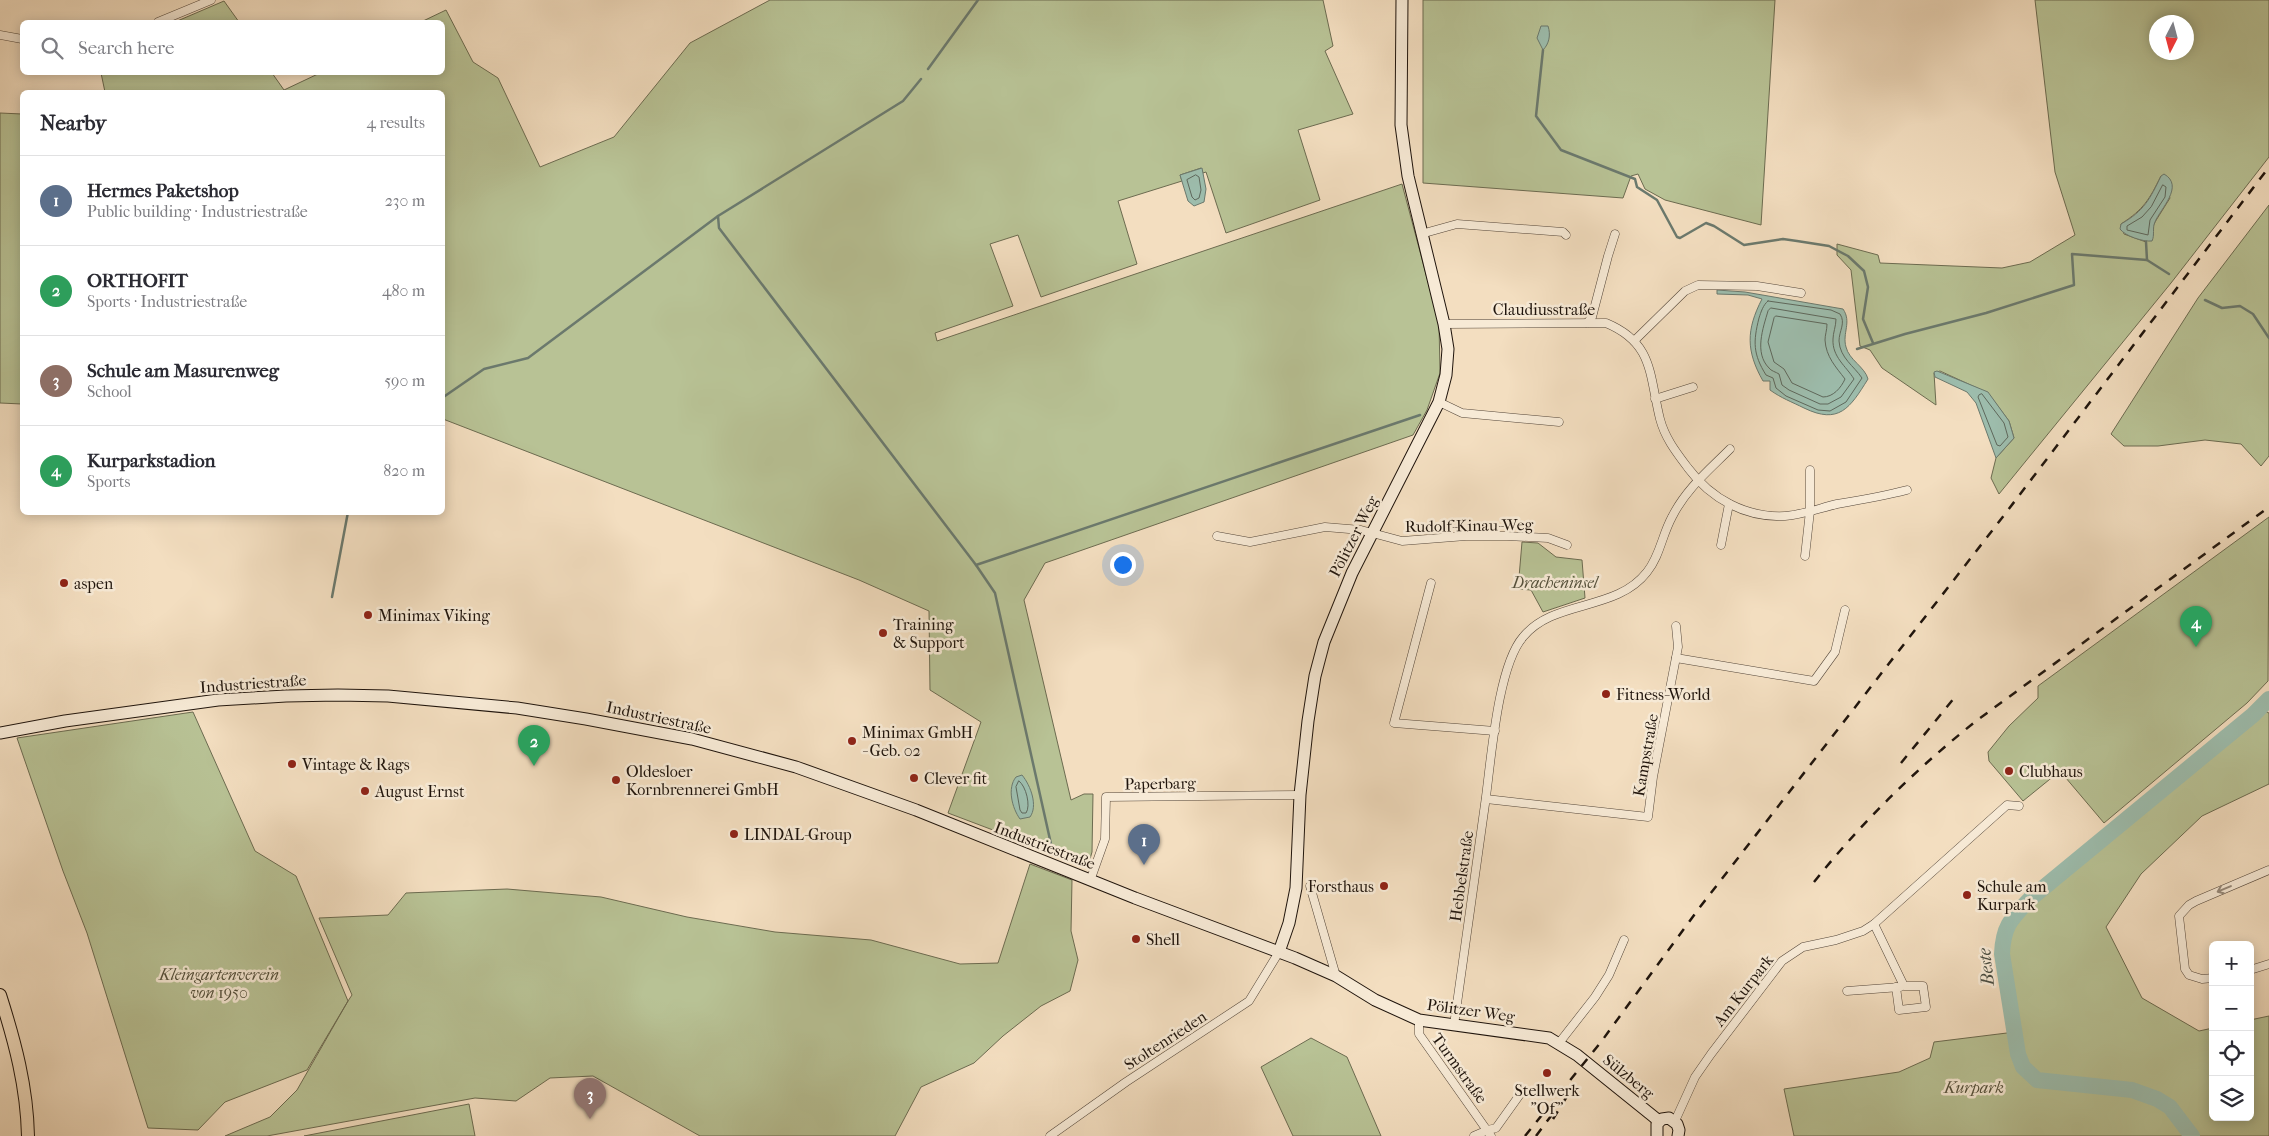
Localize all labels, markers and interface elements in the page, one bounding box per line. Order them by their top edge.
north arrow [2149,15,2194,60]
search box [20,20,445,75]
icon: search [38,34,66,62]
text: Search here [78,37,174,59]
text: Nearby [40,111,106,135]
text: 4 results [367,113,425,132]
text: Hermes Paketshop [87,180,239,202]
text: 1 [53,191,59,210]
text: 230 m [385,191,425,210]
text: Public building · Industriestraße [87,202,308,221]
text: ORTHOFIT [87,270,188,292]
text: 2 [52,281,60,300]
text: 480 m [382,281,425,300]
text: Sports · Industriestraße [87,292,247,311]
street label: Claudiusstraße [1493,300,1595,319]
text: Schule am Masurenweg [87,360,279,382]
text: 3 [53,371,59,390]
text: 590 m [384,371,425,390]
text: School [87,382,132,401]
text: Kurparkstadion [87,450,215,472]
text: 4 [51,461,61,480]
text: 820 m [383,461,425,480]
text: Sports [87,472,130,491]
street label: Pölitzer Weg [1325,492,1382,580]
street label: Rudolf-Kinau-Weg [1405,515,1534,536]
your location [1110,552,1136,578]
park label: Dracheninsel [1511,573,1600,592]
place label: aspen [74,574,114,593]
marker: aspen [58,577,70,589]
place label: Minimax Viking [378,606,490,625]
pin: 4 [2180,606,2212,647]
marker: Minimax Viking [362,609,374,621]
place label: Training & Support [893,615,965,652]
marker: Training & Support [877,627,889,639]
street label: Industriestraße [199,670,307,697]
place label: Fitness-World [1616,685,1711,704]
marker: Fitness-World [1600,688,1612,700]
street label: Industriestraße [605,697,713,738]
street label: Kampstraße [1629,712,1662,798]
place label: Minimax GmbH - Geb. 02 [862,723,974,760]
pin: 2 [518,725,550,766]
marker: Minimax GmbH - Geb. 02 [846,735,858,747]
place label: Vintage & Rags [301,755,410,774]
marker: Vintage & Rags [286,758,298,770]
place label: Oldesloer Kornbrennerei GmbH [626,762,779,799]
place label: Clubhaus [2019,762,2083,781]
marker: Clubhaus [2003,765,2015,777]
place label: Clever fit [924,769,988,788]
marker: Clever fit [908,772,920,784]
street label: Paperbarg [1124,773,1196,794]
marker: Oldesloer Kornbrennerei GmbH [610,774,622,786]
place label: August Ernst [374,782,465,801]
marker: August Ernst [359,785,371,797]
street label: Industriestraße [992,817,1098,873]
pin: 1 [1128,824,1160,865]
place label: LINDAL-Group [744,825,852,844]
marker: LINDAL-Group [728,828,740,840]
street label: Hebbelstraße [1446,829,1477,923]
place label: Forsthaus [1308,877,1374,896]
place label: Schule am Kurpark [1977,877,2047,914]
marker: Forsthaus [1378,880,1390,892]
one-way arrow [2217,885,2232,895]
marker: Schule am Kurpark [1961,889,1973,901]
place label: Shell [1146,930,1180,949]
marker: Shell [1130,933,1142,945]
map controls [2209,941,2254,1121]
button: + [2209,941,2254,986]
water label: Beste [1974,946,1999,988]
street label: Am Kurpark [1709,950,1778,1031]
park label: Kleingartenverein von 1950 [158,965,279,1002]
button: − [2209,986,2254,1031]
street label: Pölitzer Weg [1426,995,1517,1026]
street label: Stoltenrieden [1120,1006,1211,1074]
street label: Turmstraße [1428,1030,1491,1107]
button: locate [2209,1031,2254,1076]
street label: Sülzberg [1599,1050,1658,1103]
marker: Stellwerk "Of" [1541,1067,1553,1079]
button: layers [2209,1076,2254,1121]
pin: 3 [574,1078,606,1119]
park label: Kurpark [1943,1078,2004,1097]
place label: Stellwerk "Of" [1515,1081,1580,1118]

